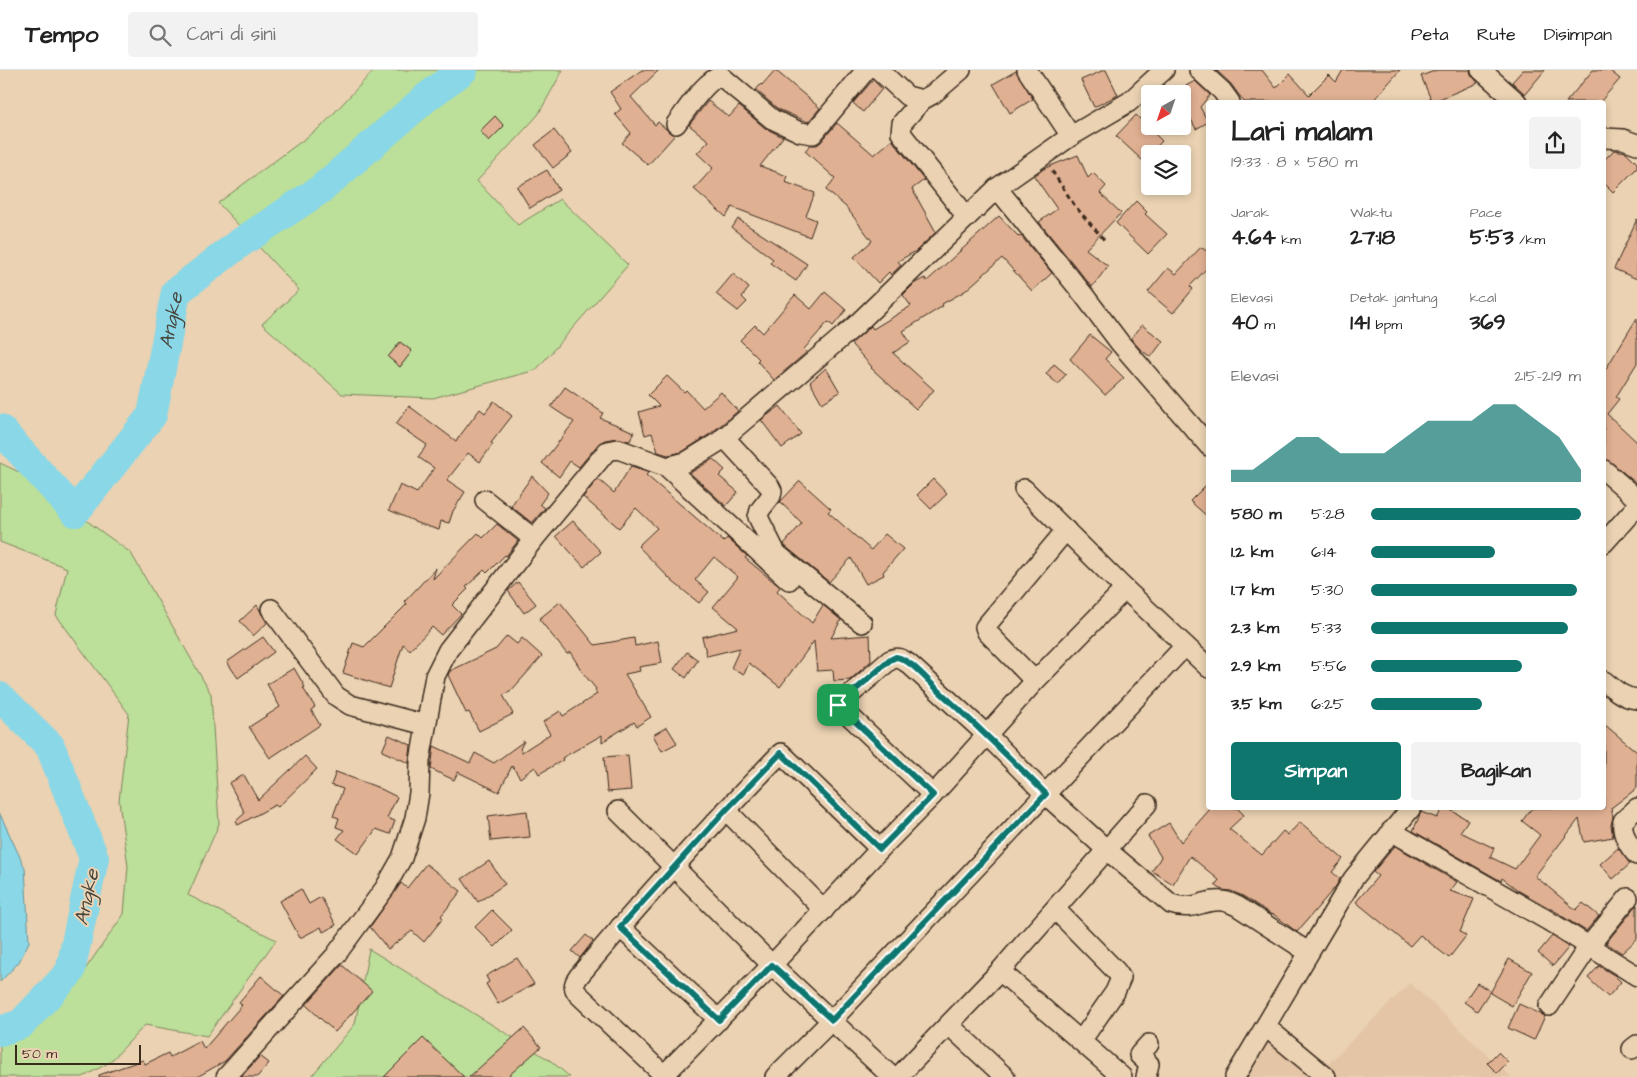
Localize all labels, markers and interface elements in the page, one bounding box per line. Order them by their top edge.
search box [128,12,478,57]
text: Tempo [25,18,98,52]
icon: search [146,21,174,49]
text: Cari di sini [186,21,276,48]
text: Peta [1411,22,1449,47]
text: Rute [1477,22,1516,47]
text: Disimpan [1544,22,1612,47]
north arrow [1141,85,1191,135]
map controls [1141,85,1191,195]
text: Lari malam [1231,112,1372,151]
button: share [1529,117,1581,169]
button: layers [1141,145,1191,195]
text: 19:33 · 8 × 580 m [1231,151,1358,173]
text: Jarak [1231,203,1269,223]
text: Waktu [1350,203,1392,223]
text: Pace [1470,203,1502,223]
text: 4.64 [1231,223,1276,252]
text: 27:18 [1350,223,1395,252]
text: 5:53 [1470,223,1514,252]
text: km [1276,230,1301,250]
text: /km [1514,230,1545,250]
text: Elevasi [1231,288,1273,308]
text: Detak jantung [1350,288,1438,308]
text: kcal [1470,288,1496,308]
water label: Angke [152,289,191,351]
text: 40 [1231,308,1259,337]
text: 141 [1350,308,1370,337]
text: 369 [1470,308,1505,337]
text: m [1259,315,1275,335]
text: bpm [1370,315,1402,335]
text: Elevasi [1231,365,1279,387]
text: 215–219 m [1514,365,1581,387]
text: 580 m [1231,503,1282,525]
text: 5:28 [1311,503,1345,525]
text: 1.2 km [1231,541,1273,563]
text: 6:14 [1311,541,1337,563]
text: 1.7 km [1231,579,1274,601]
text: 5:30 [1311,579,1343,601]
text: 2.3 km [1231,617,1279,639]
text: 5:33 [1311,617,1341,639]
text: 2.9 km [1231,655,1280,677]
text: 5:56 [1311,655,1346,677]
pin [817,684,859,726]
icon: arrive [824,691,852,719]
text: 3.5 km [1231,693,1281,715]
text: 6:25 [1311,693,1344,715]
button: Simpan [1231,742,1401,800]
button: Bagikan [1411,742,1581,800]
water label: Angke [67,866,108,928]
scale bar [15,1042,141,1065]
text: 50 m [22,1044,57,1064]

